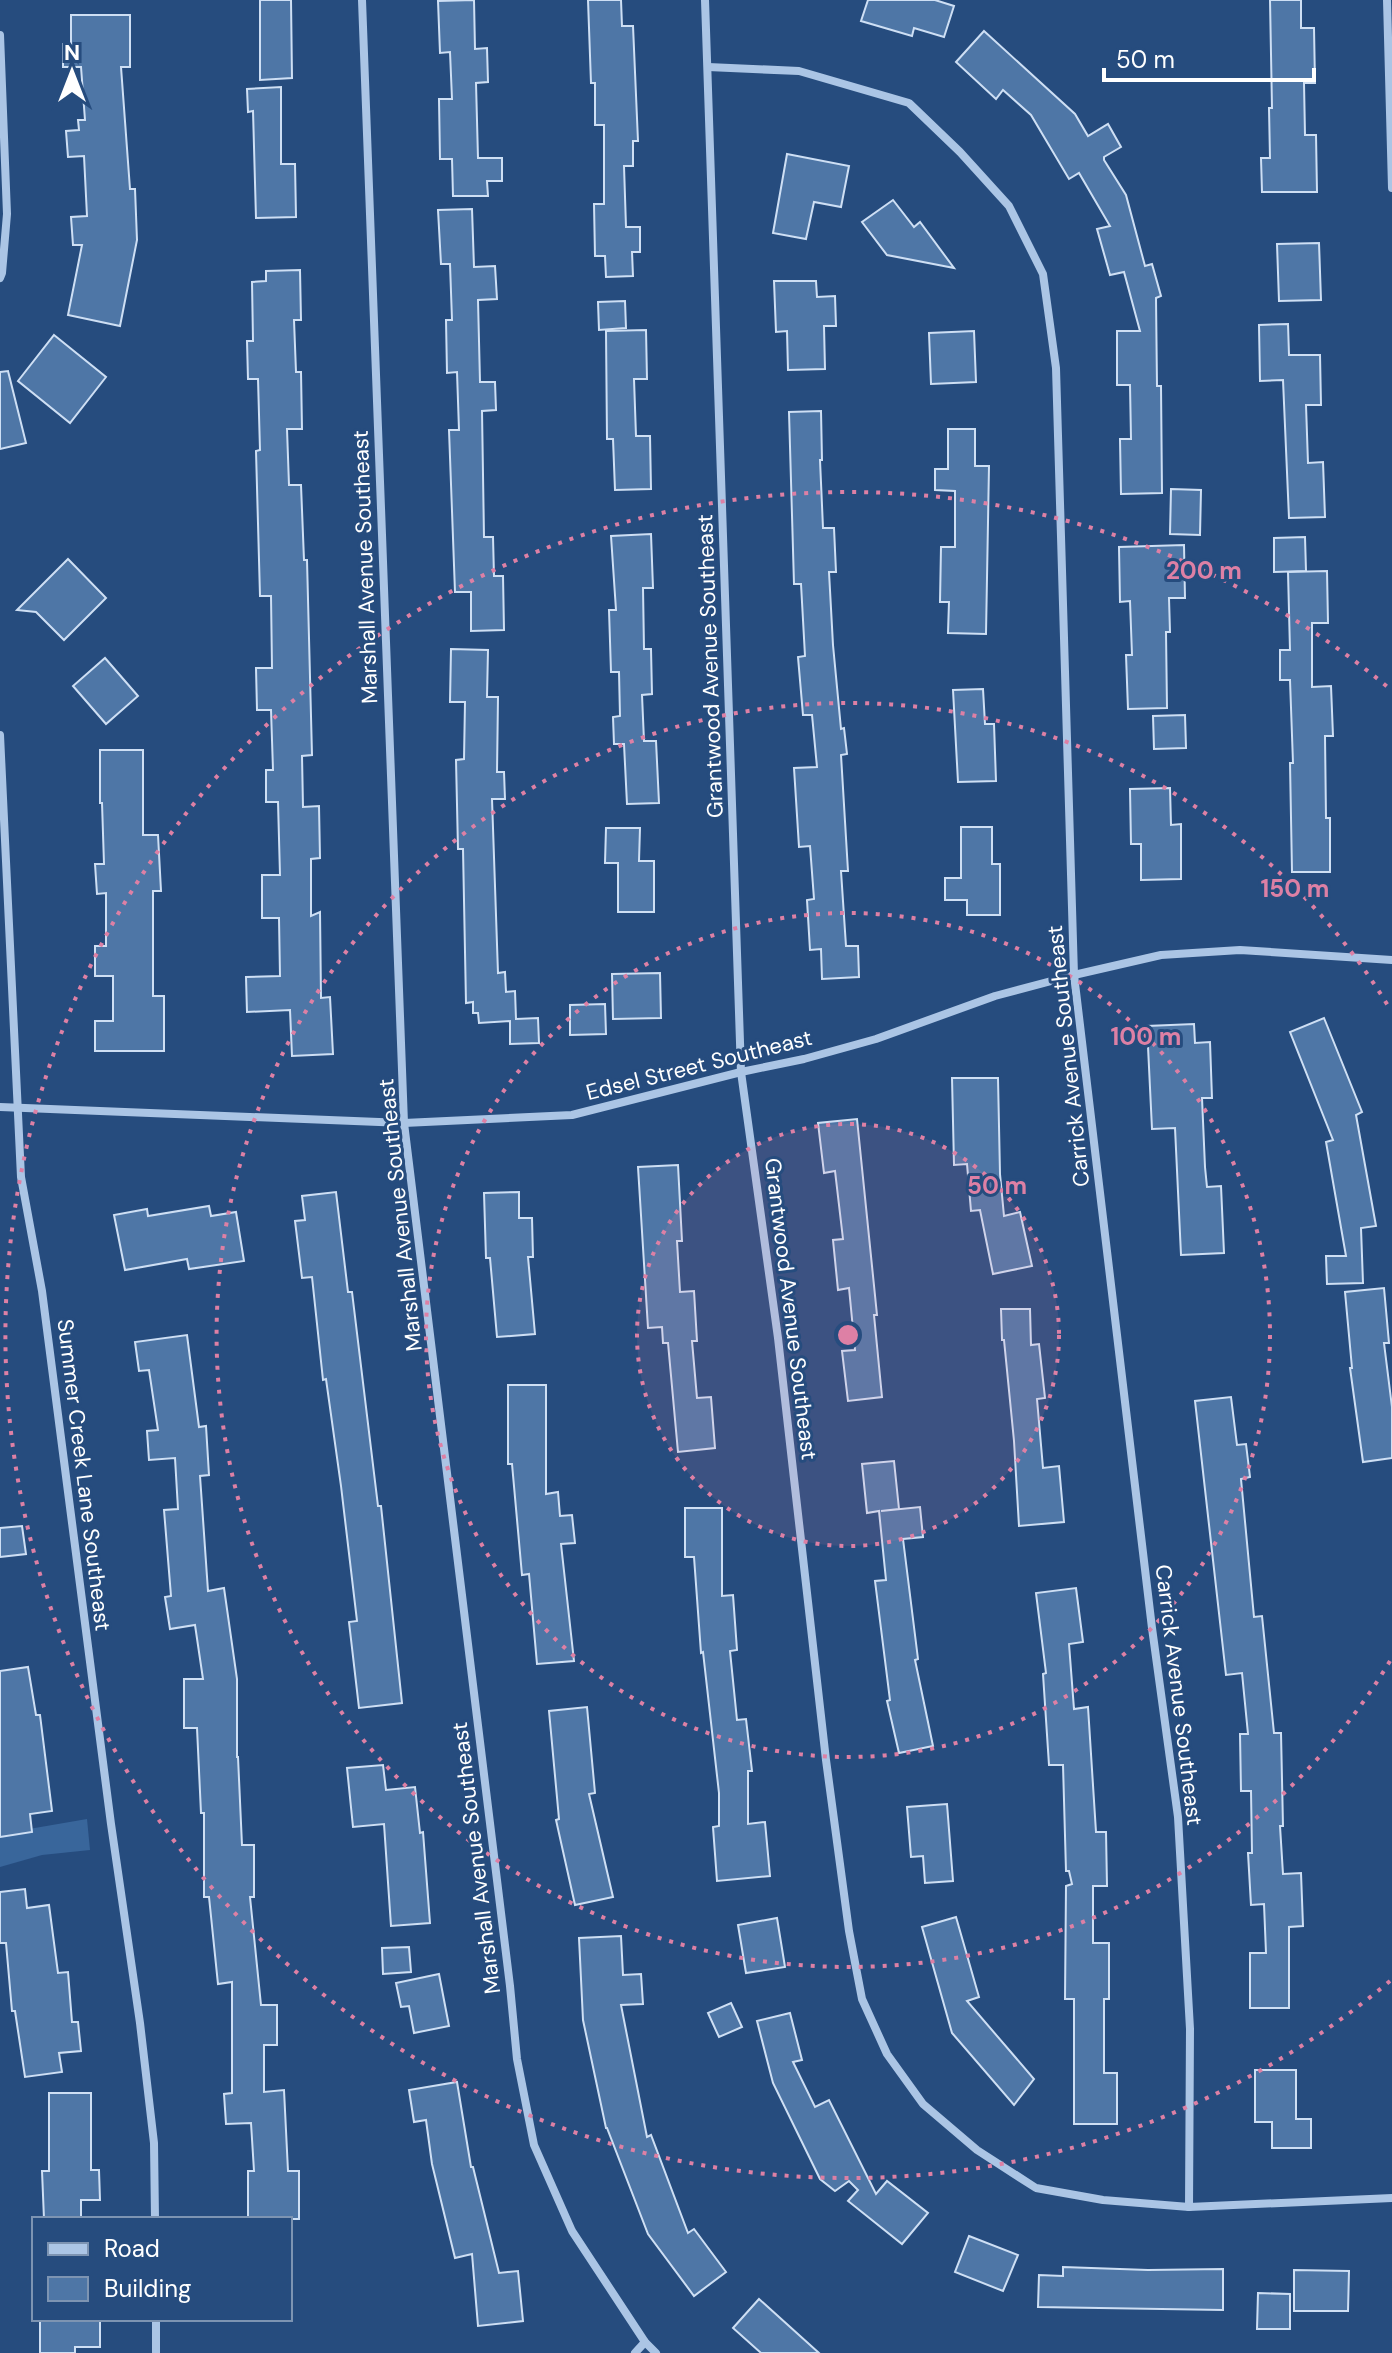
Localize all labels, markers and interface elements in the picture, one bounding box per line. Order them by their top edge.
north arrow [32,32,112,112]
scale bar [1104,32,1314,82]
text: N [64,38,80,67]
text: 50 m [1116,44,1175,75]
street label: Marshall Avenue Southeast [346,430,384,704]
street label: Grantwood Avenue Southeast [690,514,730,818]
text: 200 m [1166,555,1242,586]
text: 150 m [1261,873,1329,904]
street label: Carrick Avenue Southeast [1040,924,1096,1188]
text: 100 m [1111,1021,1181,1052]
street label: Edsel Street Southeast [583,1023,815,1107]
street label: Marshall Avenue Southeast [371,1077,429,1353]
street label: Grantwood Avenue Southeast [758,1156,824,1462]
text: 50 m [967,1170,1027,1201]
street label: Summer Creek Lane Southeast [50,1317,118,1633]
centre of rings [834,1321,862,1349]
street label: Carrick Avenue Southeast [1149,1563,1209,1827]
street label: Marshall Avenue Southeast [445,1720,507,1996]
legend [32,2217,292,2321]
text: Road [104,2233,160,2264]
text: Building [104,2273,191,2304]

